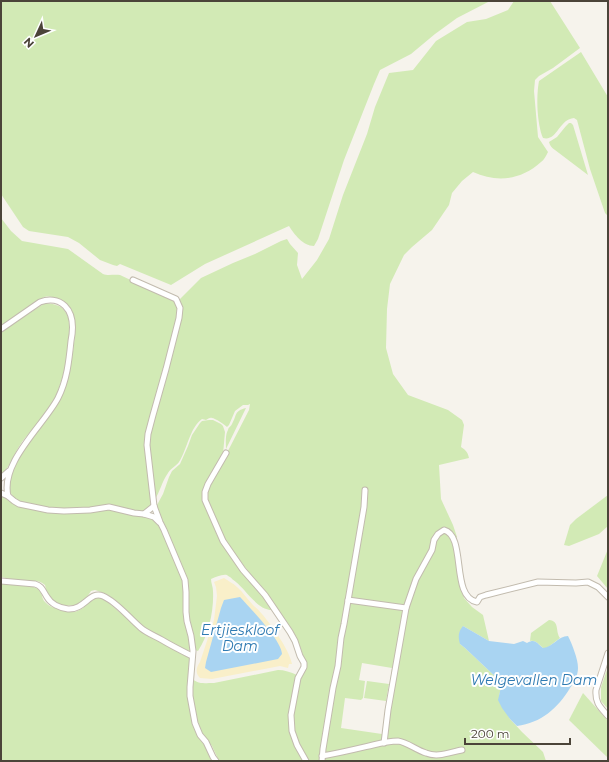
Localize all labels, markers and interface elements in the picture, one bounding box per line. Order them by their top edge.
north arrow [16,16,56,56]
text: N [21,35,37,51]
water label: Ertjieskloof Dam [201,621,281,655]
water label: Welgevallen Dam [471,671,597,689]
scale bar [465,720,570,746]
text: 200 m [471,726,510,741]

